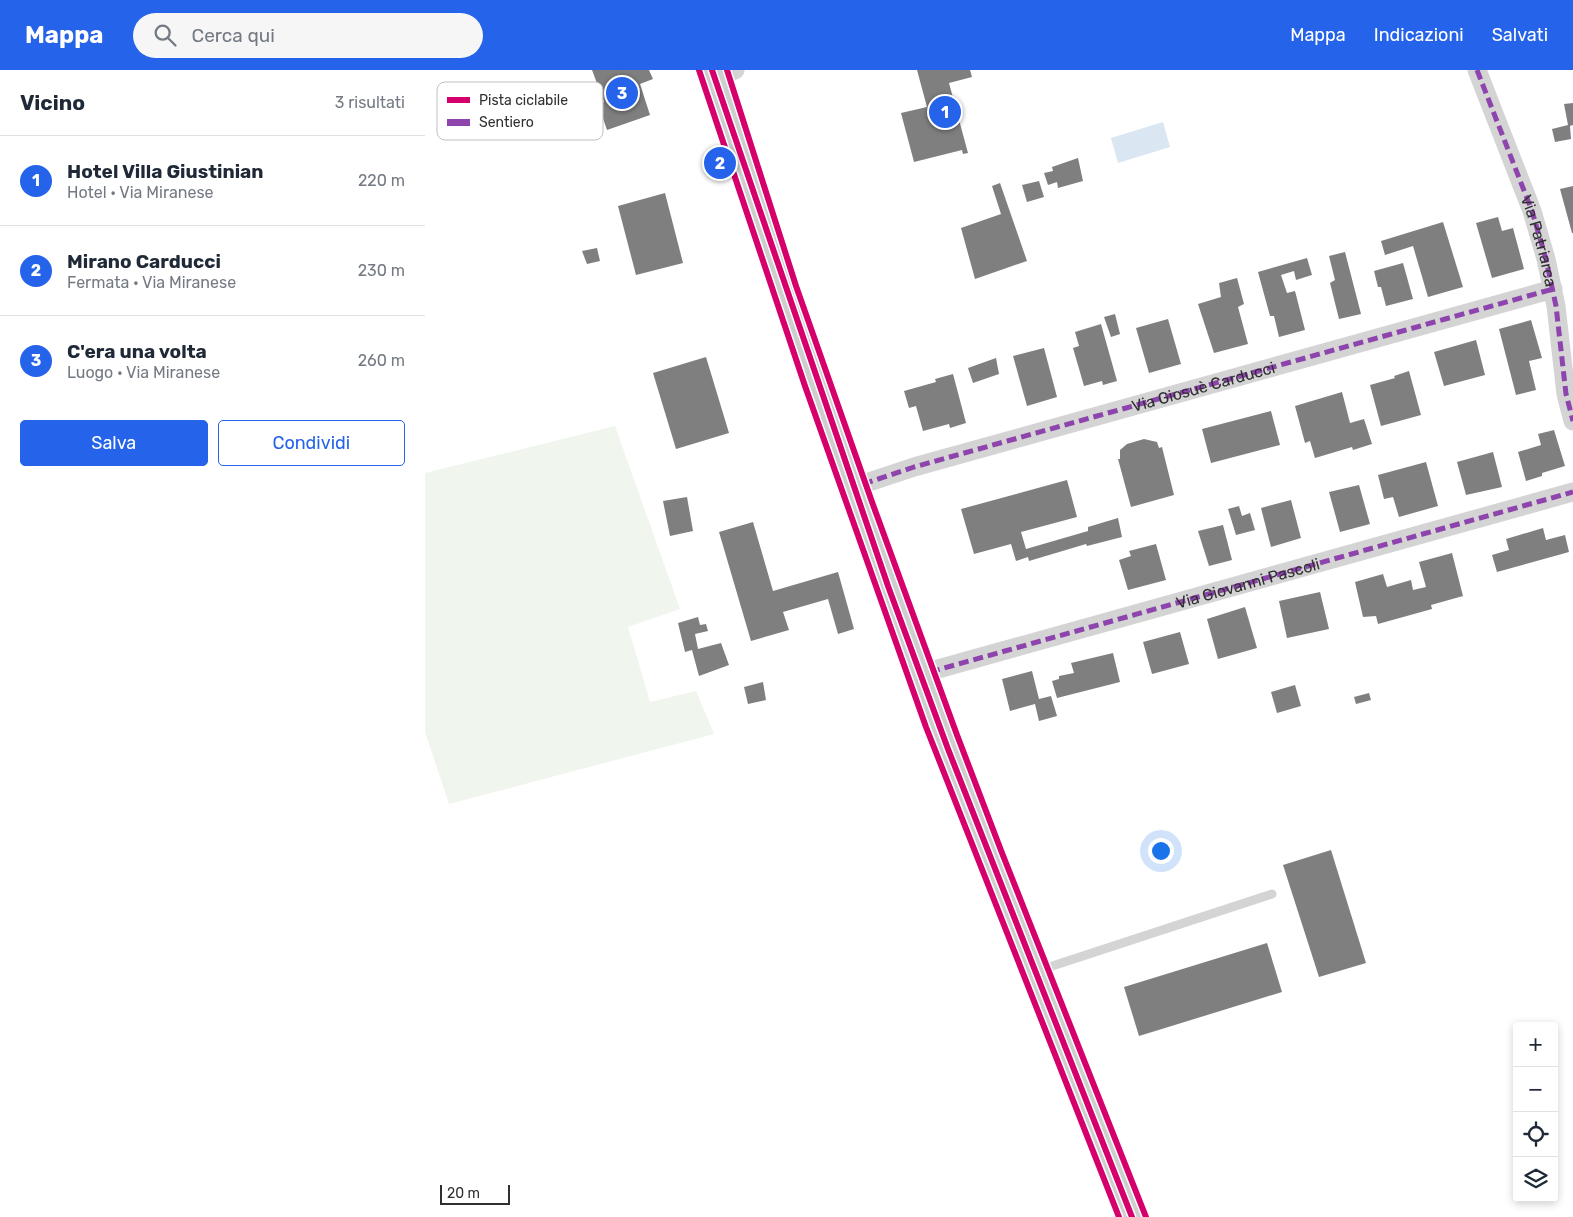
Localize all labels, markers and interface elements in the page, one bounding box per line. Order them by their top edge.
search box [133,13,483,58]
text: Mappa [25,21,103,49]
icon: search [151,21,179,49]
text: Cerca qui [191,24,275,47]
text: Mappa [1290,24,1346,46]
text: Indicazioni [1374,24,1464,46]
text: Salvati [1492,24,1548,46]
pin: 3 [606,74,638,112]
legend [437,82,603,140]
text: Vicino [20,90,85,115]
text: Pista ciclabile [479,92,568,109]
text: 3 risultati [335,93,405,112]
pin: 1 [929,93,961,131]
text: Sentiero [479,114,534,131]
pin: 2 [704,144,736,182]
text: Hotel Villa Giustinian [67,160,264,183]
text: 1 [32,171,40,190]
text: 220 m [358,171,405,190]
text: Hotel · Via Miranese [67,183,214,202]
street label: Via Patriarca [1517,192,1561,288]
text: Mirano Carducci [67,250,221,273]
text: 2 [31,261,41,280]
text: 230 m [358,261,405,280]
text: Fermata · Via Miranese [67,273,236,292]
text: C'era una volta [67,340,207,363]
text: 3 [31,351,41,370]
text: 260 m [358,351,405,370]
street label: Via Giosuè Carducci [1129,357,1277,415]
text: Luogo · Via Miranese [67,363,220,382]
button: Salva [20,420,208,466]
button: Condividi [218,420,405,466]
street label: Via Giovanni Pascoli [1174,554,1322,612]
your location [1148,838,1174,864]
map controls [1513,1022,1558,1202]
button: + [1513,1022,1558,1067]
button: − [1513,1067,1558,1112]
button: locate [1513,1112,1558,1157]
button: layers [1513,1157,1558,1202]
scale bar [440,1182,510,1205]
text: 20 m [447,1185,480,1202]

